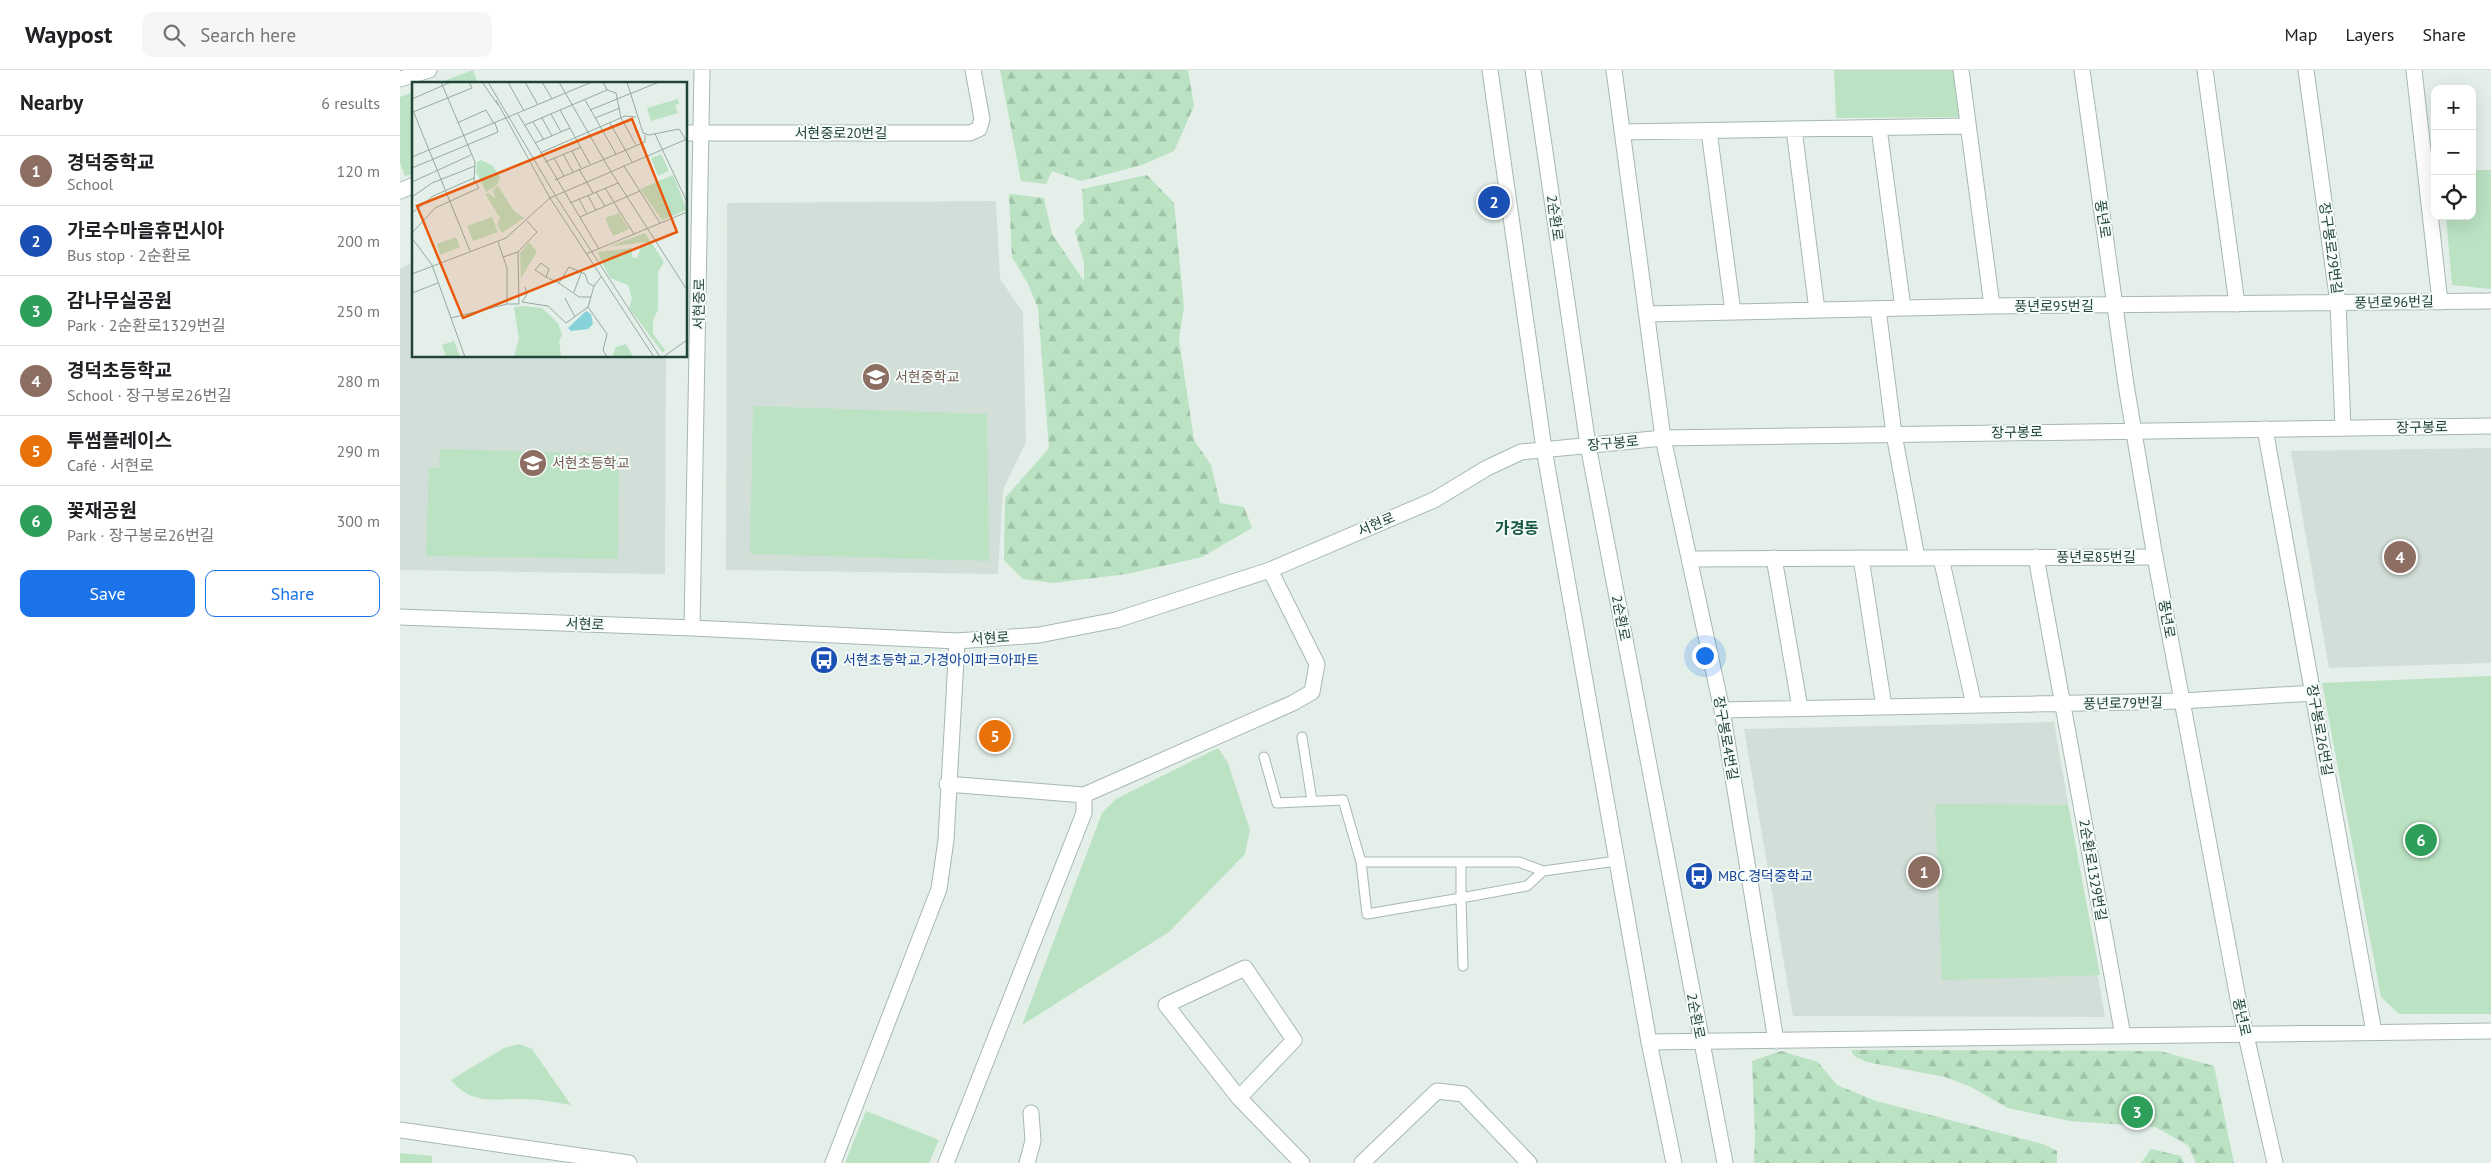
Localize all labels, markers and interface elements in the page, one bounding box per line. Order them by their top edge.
search box [142,12,492,57]
text: Waypost [25,19,112,50]
icon: search [160,21,188,49]
text: Search here [200,23,296,47]
text: Map [2285,23,2317,46]
text: Layers [2345,23,2394,46]
text: Share [2422,23,2466,46]
inset map [412,82,688,358]
map controls [2431,85,2476,220]
button: + [2431,85,2476,130]
text: Nearby [20,89,83,116]
text: 6 results [321,93,380,113]
street label: 서현중로20번길 [795,124,887,142]
button: − [2431,130,2476,175]
text: 경덕중학교 [67,150,154,174]
text: 1 [31,161,41,181]
text: 120 m [337,161,380,181]
text: School [67,174,113,194]
button: locate [2431,175,2476,220]
pin: 2 [1478,183,1510,221]
street label: 2순환로 [1543,194,1567,242]
street label: 풍년로 [2091,199,2115,240]
street label: 장구봉로29번길 [2316,201,2346,295]
text: 가로수마을휴먼시아 [67,218,224,242]
text: 2 [31,231,41,251]
text: 200 m [337,231,380,251]
text: Bus stop · 2순환로 [67,245,191,265]
street label: 서현중로 [690,278,708,330]
text: 감나무실공원 [67,288,172,312]
street label: 풍년로96번길 [2354,292,2434,312]
street label: 풍년로95번길 [2014,297,2094,315]
text: 3 [31,301,41,321]
text: 250 m [337,301,380,321]
text: Park · 2순환로1329번길 [67,315,226,335]
text: 경덕초등학교 [67,358,172,382]
school or university icon: 서현중학교 [861,362,891,392]
place label: 서현중학교 [895,368,960,386]
text: 4 [31,371,41,391]
text: 280 m [337,371,380,391]
text: School · 장구봉로26번길 [67,385,232,405]
street label: 장구봉로 [2396,418,2448,436]
street label: 장구봉로 [1991,423,2043,441]
text: 투썸플레이스 [67,428,172,452]
street label: 장구봉로 [1587,432,1640,454]
text: 5 [31,441,41,461]
text: 290 m [337,441,380,461]
school or university icon: 서현초등학교 [518,448,548,478]
place label: 서현초등학교 [552,454,629,472]
text: Café · 서현로 [67,455,154,475]
text: 꽃재공원 [67,498,137,522]
street label: 서현로 [1355,508,1397,540]
text: 6 [31,511,41,531]
text: 300 m [337,511,380,531]
district label: 가경동 [1495,518,1539,538]
text: Park · 장구봉로26번길 [67,525,215,545]
pin: 4 [2384,538,2416,576]
street label: 풍년로85번길 [2056,548,2136,566]
button: Save [20,570,195,617]
button: Share [205,570,380,617]
street label: 2순환로 [1608,594,1634,643]
street label: 풍년로 [2155,598,2179,640]
street label: 서현로 [565,614,605,634]
street label: 서현로 [970,628,1010,648]
your location [1692,643,1718,669]
bus stop icon: 서현초등학교.가경아이파크아파트 [809,645,839,675]
place label: 서현초등학교.가경아이파크아파트 [843,651,1039,669]
street label: 장구봉로26번길 [2303,683,2337,777]
street label: 풍년로79번길 [2083,693,2163,713]
street label: 장구봉로4번길 [1710,695,1742,781]
pin: 5 [979,717,1011,755]
street label: 2순환로1329번길 [2075,818,2111,922]
pin: 6 [2405,821,2437,859]
pin: 1 [1908,853,1940,891]
bus stop icon: MBC.경덕중학교 [1684,861,1714,891]
place label: MBC.경덕중학교 [1718,867,1813,885]
street label: 2순환로 [1683,992,1709,1041]
street label: 풍년로 [2229,996,2255,1038]
pin: 3 [2121,1093,2153,1131]

